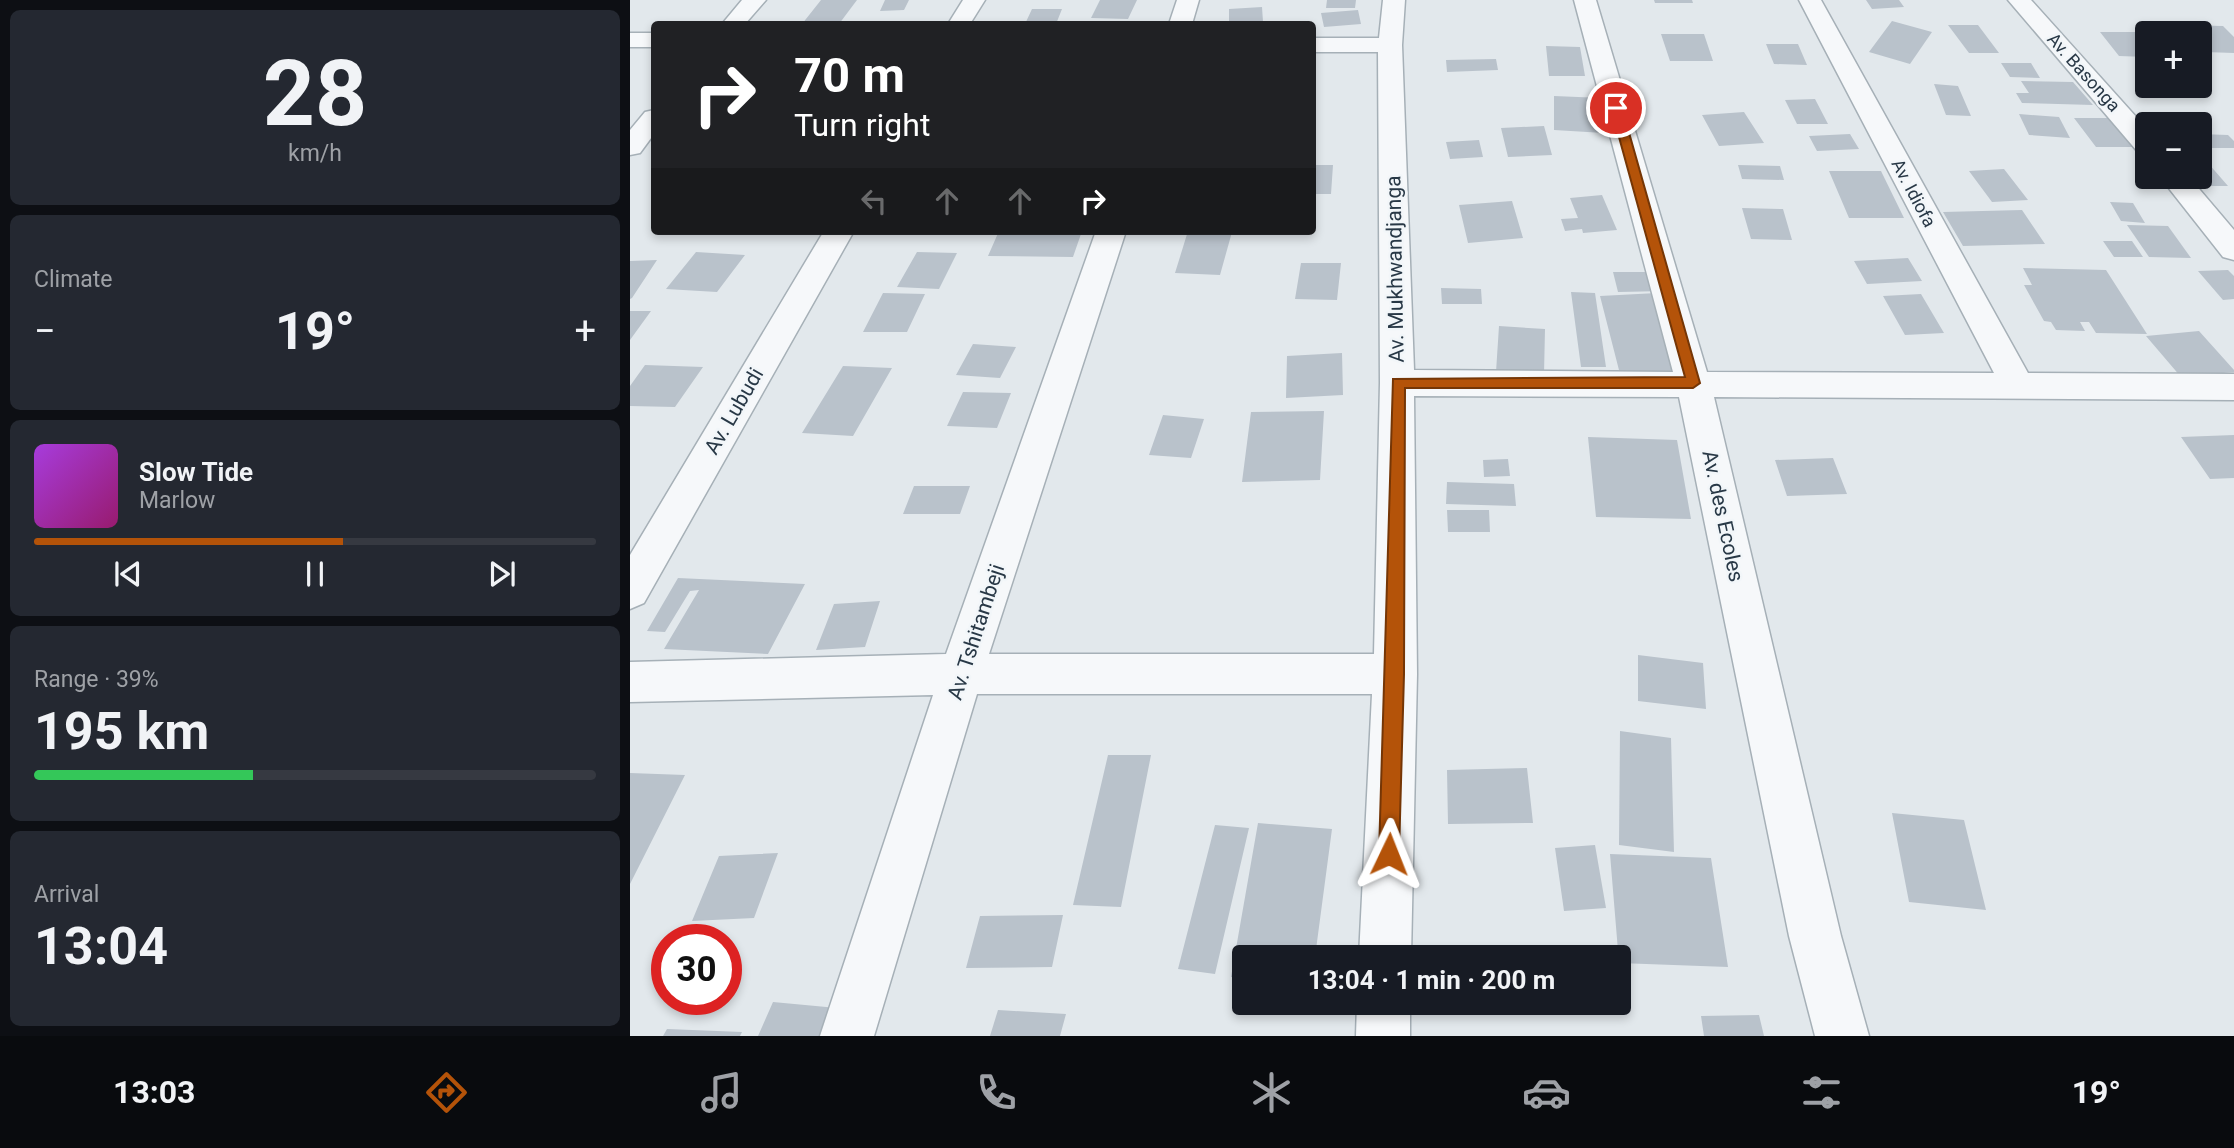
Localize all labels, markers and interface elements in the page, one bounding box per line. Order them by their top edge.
map controls [2135,21,2212,189]
button: + [2135,21,2212,98]
street label: Av. Basonga [2043,28,2125,116]
text: 28 [263,41,367,147]
text: 70 m [794,47,905,104]
icon: right [679,49,770,140]
pin [1586,78,1646,138]
icon: arrive [1597,89,1635,127]
text: Turn right [794,106,930,144]
button: − [2135,112,2212,189]
text: km/h [288,140,342,167]
street label: Av. Idiofa [1887,155,1941,231]
street label: Av. Mukhwandjanga [1381,175,1409,363]
icon: left [855,182,893,220]
icon: ahead [928,182,966,220]
icon: ahead [1001,182,1039,220]
icon: right [1074,182,1112,220]
text: Climate [34,266,113,293]
text: 19° [275,301,355,362]
text: − [34,309,56,353]
text: + [574,309,596,353]
street label: Av. Lubudi [700,364,768,458]
street label: Av. des Ecoles [1697,448,1749,584]
text: Slow Tide [139,457,253,487]
text: Marlow [139,487,215,514]
icon: previous [109,555,147,593]
icon: pause [296,555,334,593]
icon: next [483,555,521,593]
street label: Av. Tshitambeji [943,561,1009,703]
text: Range · 39% [34,666,159,693]
text: 195 km [34,701,209,762]
position arrow [1352,817,1426,891]
text: Arrival [34,881,99,908]
text: 13:04 [34,916,168,977]
speed limit sign: 30 [651,924,742,1015]
text: 13:04 · 1 min · 200 m [1308,965,1555,995]
icon: directions [422,1068,471,1117]
icon: music [697,1068,746,1117]
icon: phone [972,1068,1021,1117]
icon: climate [1247,1068,1296,1117]
icon: car [1522,1068,1571,1117]
icon: filters [1797,1068,1846,1117]
text: 13:03 [113,1073,195,1111]
text: 19° [2072,1073,2121,1111]

